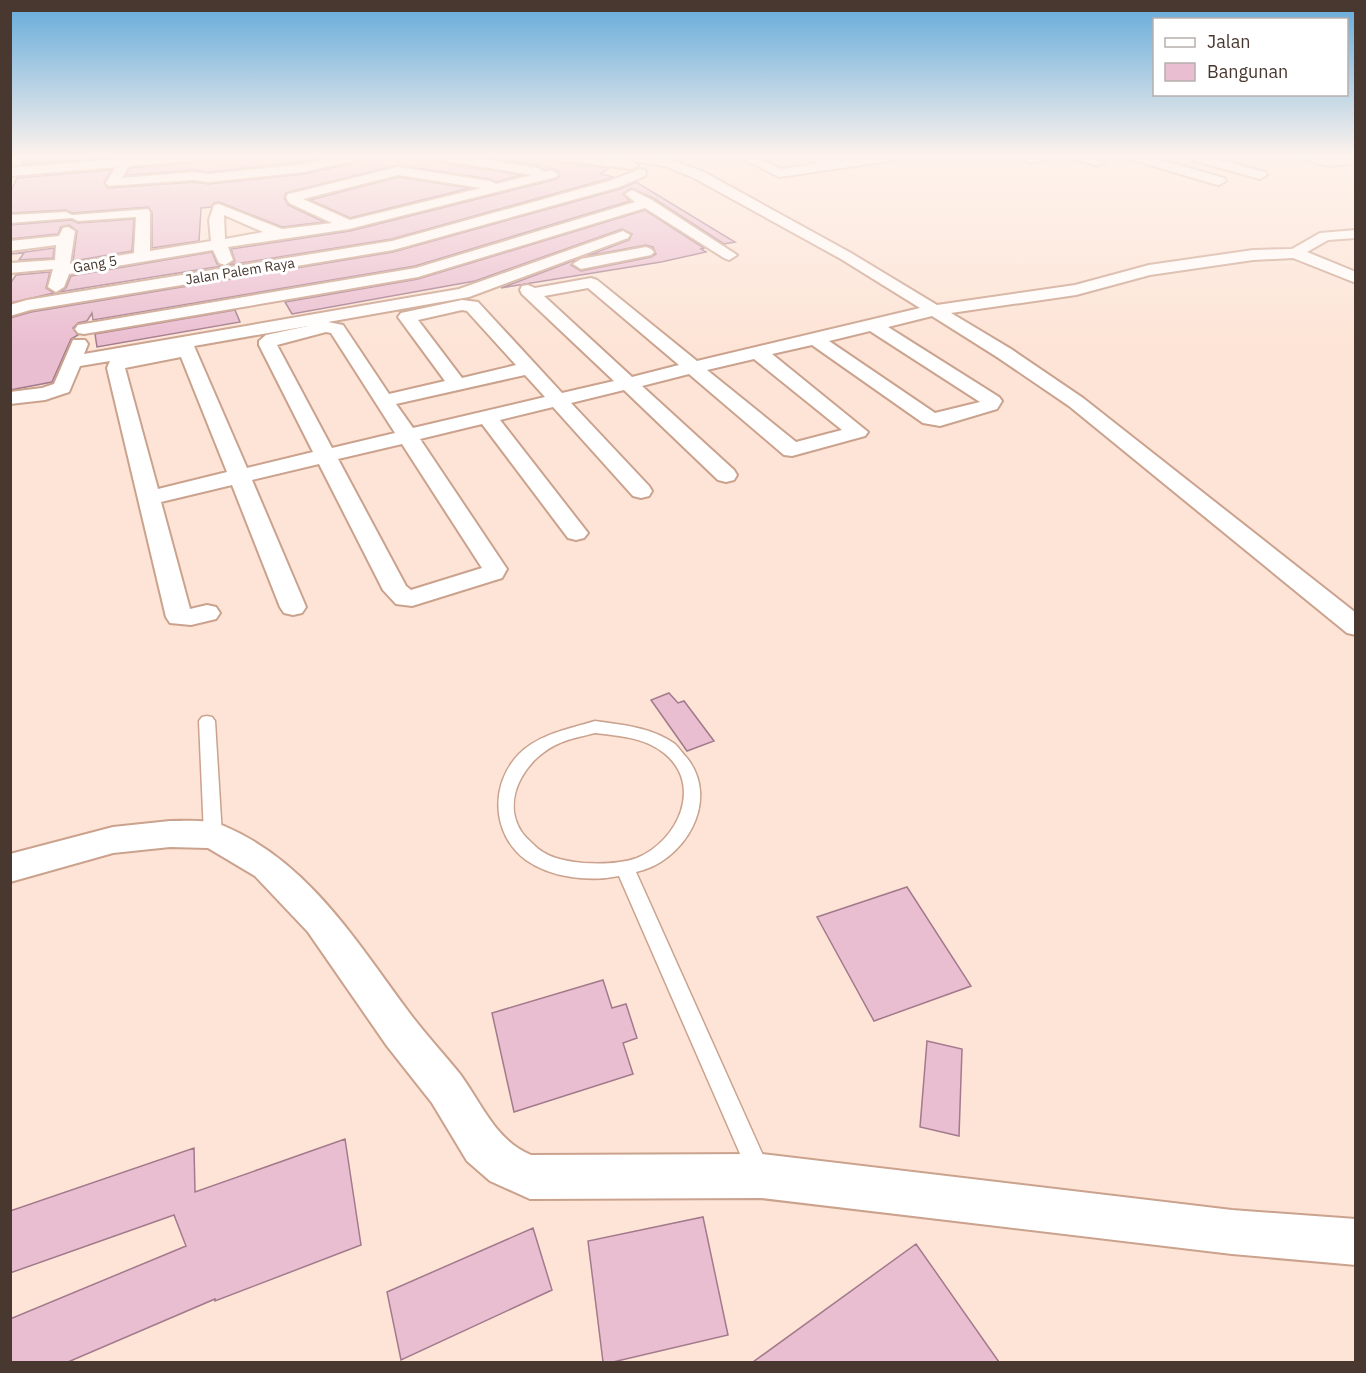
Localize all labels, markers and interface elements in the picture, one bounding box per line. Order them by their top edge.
legend [1153,18,1348,96]
text: Jalan [1207,30,1251,53]
text: Bangunan [1207,60,1288,83]
street label: Gang 5 [72,251,118,277]
street label: Jalan Palem Raya [184,253,296,289]

